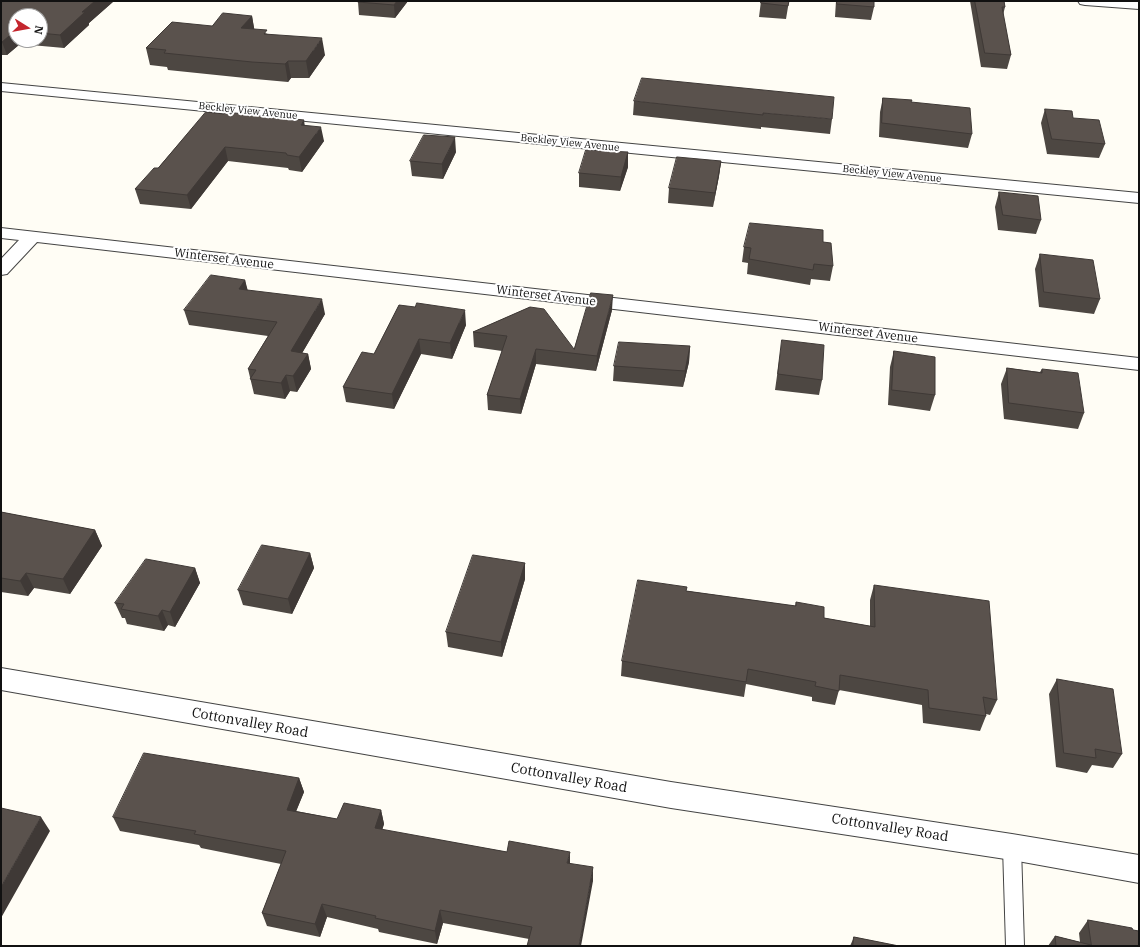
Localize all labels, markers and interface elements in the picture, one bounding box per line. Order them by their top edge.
north arrow [8,8,48,48]
text: N [31,24,47,36]
street label: Beckley View Avenue [198,100,298,122]
street label: Beckley View Avenue [520,132,620,154]
street label: Beckley View Avenue [842,163,942,185]
street label: Winterset Avenue [173,246,275,272]
street label: Winterset Avenue [495,283,597,309]
street label: Winterset Avenue [817,320,919,346]
street label: Cottonvalley Road [190,704,310,742]
street label: Cottonvalley Road [509,759,629,797]
street label: Cottonvalley Road [830,810,950,846]

